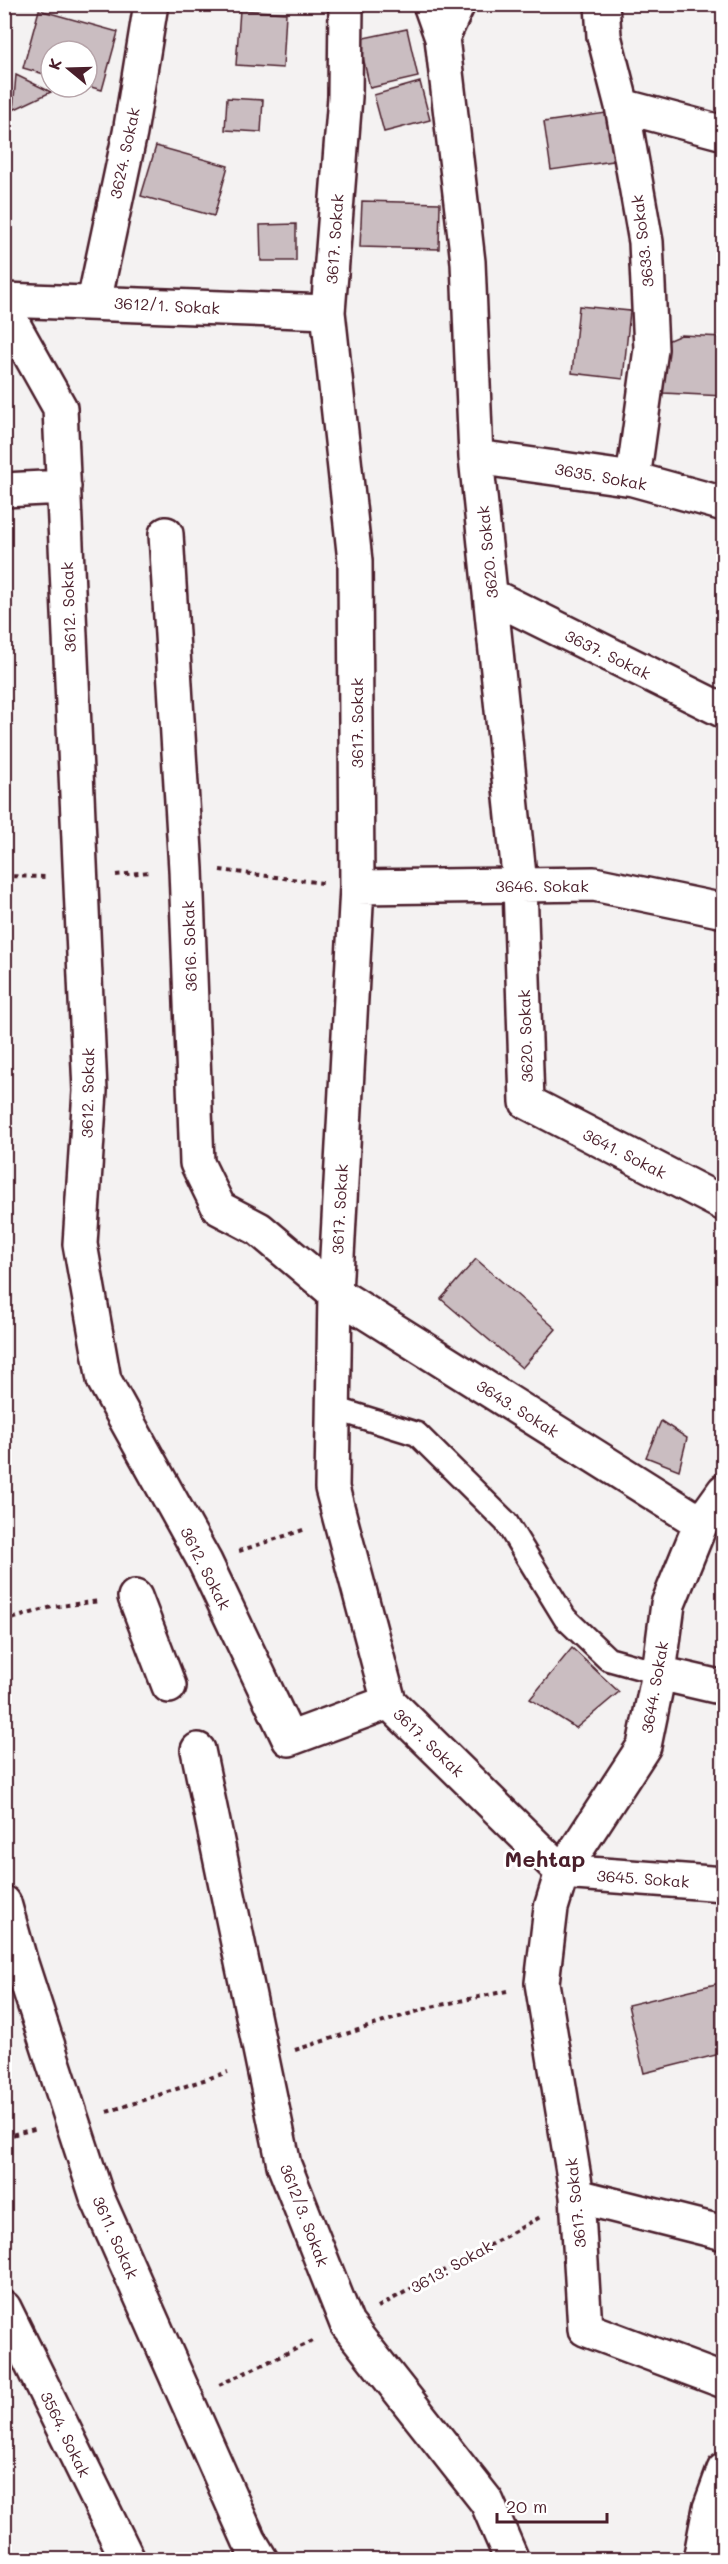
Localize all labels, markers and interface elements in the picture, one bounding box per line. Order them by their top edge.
north arrow [39,39,99,99]
text: K [43,56,66,72]
street label: 3624. Sokak [104,106,144,200]
street label: 3617. Sokak [320,193,348,285]
street label: 3633. Sokak [626,194,658,288]
street label: 3612/1. Sokak [114,292,220,318]
street label: 3635. Sokak [553,458,649,494]
street label: 3620. Sokak [472,505,502,599]
street label: 3612. Sokak [56,561,80,653]
street label: 3637. Sokak [562,624,654,684]
street label: 3617. Sokak [346,678,367,768]
street label: 3646. Sokak [495,875,589,896]
street label: 3616. Sokak [177,900,201,992]
street label: 3620. Sokak [513,989,537,1083]
street label: 3612. Sokak [76,1048,98,1138]
street label: 3641. Sokak [580,1123,670,1183]
street label: 3617. Sokak [326,1163,352,1255]
street label: 3643. Sokak [473,1374,563,1442]
street label: 3612. Sokak [176,1523,236,1613]
street label: 3644. Sokak [636,1639,672,1735]
street label: 3617. Sokak [389,1703,469,1781]
district label: Mehtap [505,1844,585,1873]
street label: 3645. Sokak [596,1864,690,1892]
street label: 3617. Sokak [560,2157,590,2249]
street label: 3612/3. Sokak [276,2161,334,2269]
street label: 3611. Sokak [88,2192,144,2282]
street label: 3613. Sokak [406,2235,496,2297]
street label: 3564. Sokak [36,2388,96,2480]
scale bar [497,2486,606,2524]
text: 20 m [506,2494,547,2518]

